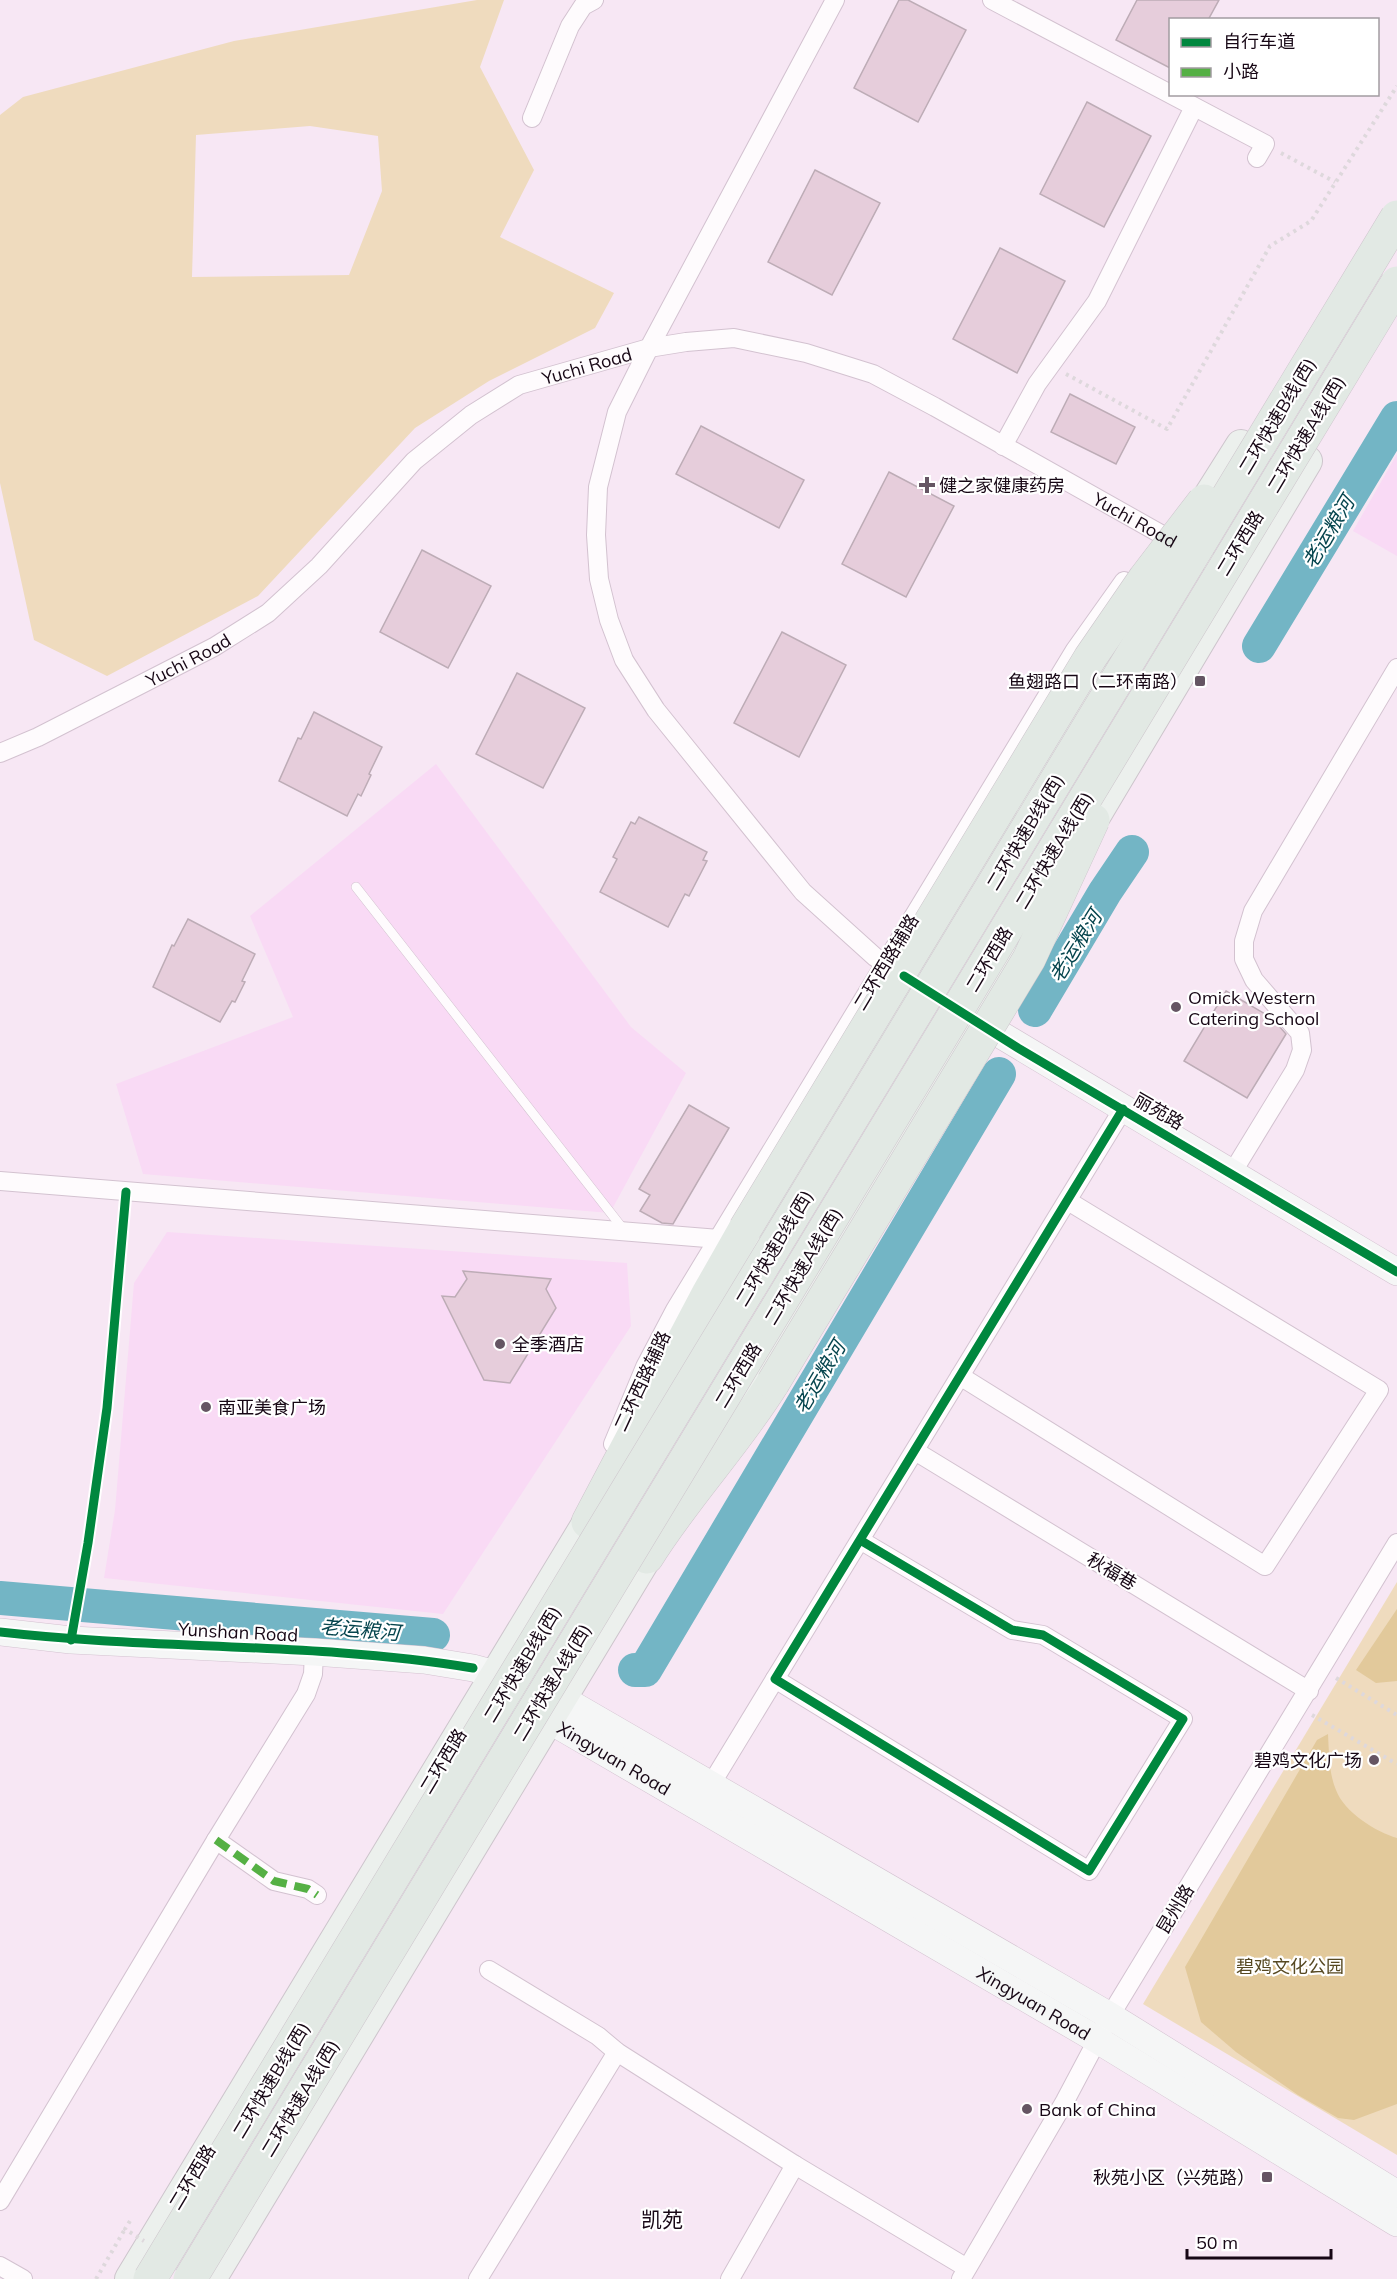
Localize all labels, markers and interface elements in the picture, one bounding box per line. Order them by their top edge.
legend [1169,18,1379,96]
text: 自行车道 [1223,30,1295,53]
text: 小路 [1223,60,1259,83]
street label: Yuchi Road [538,342,634,390]
street label: 二环快速B线(西) [1233,354,1321,478]
street label: 二环快速A线(西) [1262,371,1350,497]
place label: 健之家健康药房 [939,474,1065,497]
marker: 健之家健康药房 [920,478,934,492]
street label: Yuchi Road [1088,486,1181,552]
water label: 老运粮河 [1297,488,1361,573]
street label: 二环西路 [1212,506,1268,580]
street label: Yuchi Road [141,628,235,692]
place label: 鱼翅路口（二环南路） [1008,670,1188,693]
marker: 鱼翅路口（二环南路） [1193,674,1207,688]
street label: 二环快速B线(西) [981,770,1069,894]
street label: 二环快速A线(西) [1010,787,1098,913]
water label: 老运粮河 [1043,902,1109,987]
street label: 二环西路辅路 [848,910,924,1014]
street label: 二环西路 [961,922,1017,996]
place label: Omick Western Catering School [1188,986,1319,1030]
marker: Omick Western Catering School [1169,1000,1183,1014]
street label: 丽苑路 [1130,1088,1188,1134]
street label: 二环快速B线(西) [730,1186,818,1310]
street label: 二环快速A线(西) [759,1203,847,1329]
street label: 二环西路辅路 [609,1327,675,1435]
place label: 全季酒店 [512,1333,584,1356]
water label: 老运粮河 [788,1333,852,1418]
marker: 全季酒店 [493,1337,507,1351]
street label: 二环西路 [710,1338,766,1412]
place label: 南亚美食广场 [218,1396,326,1419]
marker: 南亚美食广场 [199,1400,213,1414]
street label: 秋福巷 [1083,1547,1141,1595]
street label: 二环快速B线(西) [478,1602,566,1726]
water label: 老运粮河 [319,1613,405,1645]
street label: Yunshan Road [176,1617,299,1647]
street label: 二环快速A线(西) [508,1619,596,1745]
street label: Xingyuan Road [553,1716,675,1800]
street label: 二环西路 [415,1724,471,1798]
place label: 碧鸡文化广场 [1254,1749,1362,1772]
marker: 碧鸡文化广场 [1367,1753,1381,1767]
street label: 昆州路 [1151,1880,1199,1938]
park label: 碧鸡文化公园 [1236,1955,1344,1978]
street label: Xingyuan Road [973,1961,1095,2045]
street label: 二环快速B线(西) [227,2018,315,2142]
street label: 二环快速A线(西) [256,2035,344,2161]
place label: Bank of China [1039,2098,1156,2121]
marker: Bank of China [1020,2102,1034,2116]
street label: 二环西路 [164,2140,220,2214]
place label: 秋苑小区（兴苑路） [1093,2166,1255,2189]
marker: 秋苑小区（兴苑路） [1260,2170,1274,2184]
district label: 凯苑 [641,2206,683,2232]
scale bar [1187,2222,1331,2260]
text: 50 m [1196,2231,1238,2254]

